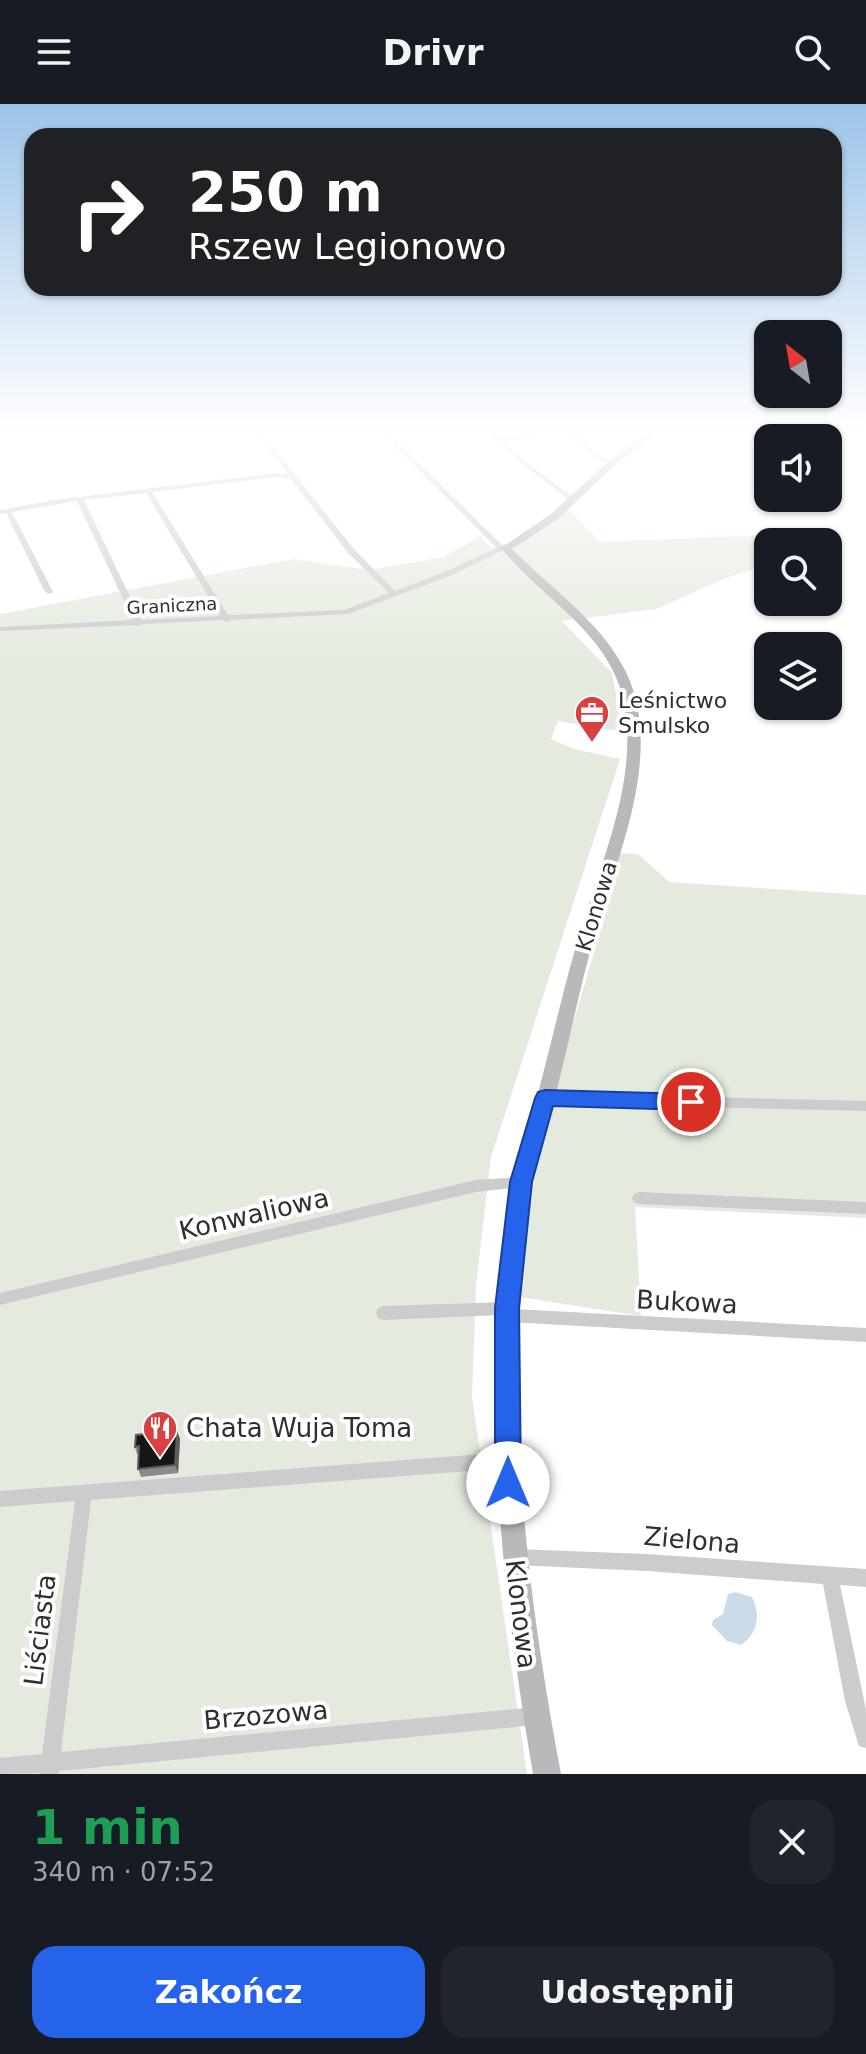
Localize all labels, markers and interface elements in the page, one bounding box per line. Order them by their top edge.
icon: menu [32,30,76,74]
icon: search [790,30,834,74]
text: Drivr [382,32,484,73]
text: 250 m [188,159,383,224]
icon: right [56,160,160,264]
text: Rszew Legionowo [188,226,506,267]
north arrow [754,320,842,408]
map controls [754,320,842,720]
button: sound [754,424,842,512]
button: search [754,528,842,616]
street label: Graniczna [126,593,218,618]
button: layers [754,632,842,720]
place label: Leśnictwo Smulsko [618,688,727,738]
office icon: Leśnictwo Smulsko [573,694,611,744]
street label: Klonowa [571,858,622,954]
pin [657,1068,725,1136]
icon: arrive [669,1080,713,1124]
street label: Konwaliowa [176,1182,332,1246]
street label: Bukowa [636,1284,738,1320]
restaurant icon: Chata Wuja Toma [141,1409,179,1459]
place label: Chata Wuja Toma [186,1413,412,1443]
position arrow [466,1441,550,1525]
street label: Zielona [643,1521,741,1559]
street label: Klonowa [499,1558,543,1670]
street label: Liściasta [18,1572,62,1688]
street label: Brzozowa [203,1695,329,1735]
text: 1 min [32,1799,183,1855]
button: close [750,1800,834,1884]
text: 340 m · 07:52 [32,1857,215,1887]
button: Zakończ [32,1946,425,2038]
button: Udostępnij [441,1946,834,2038]

